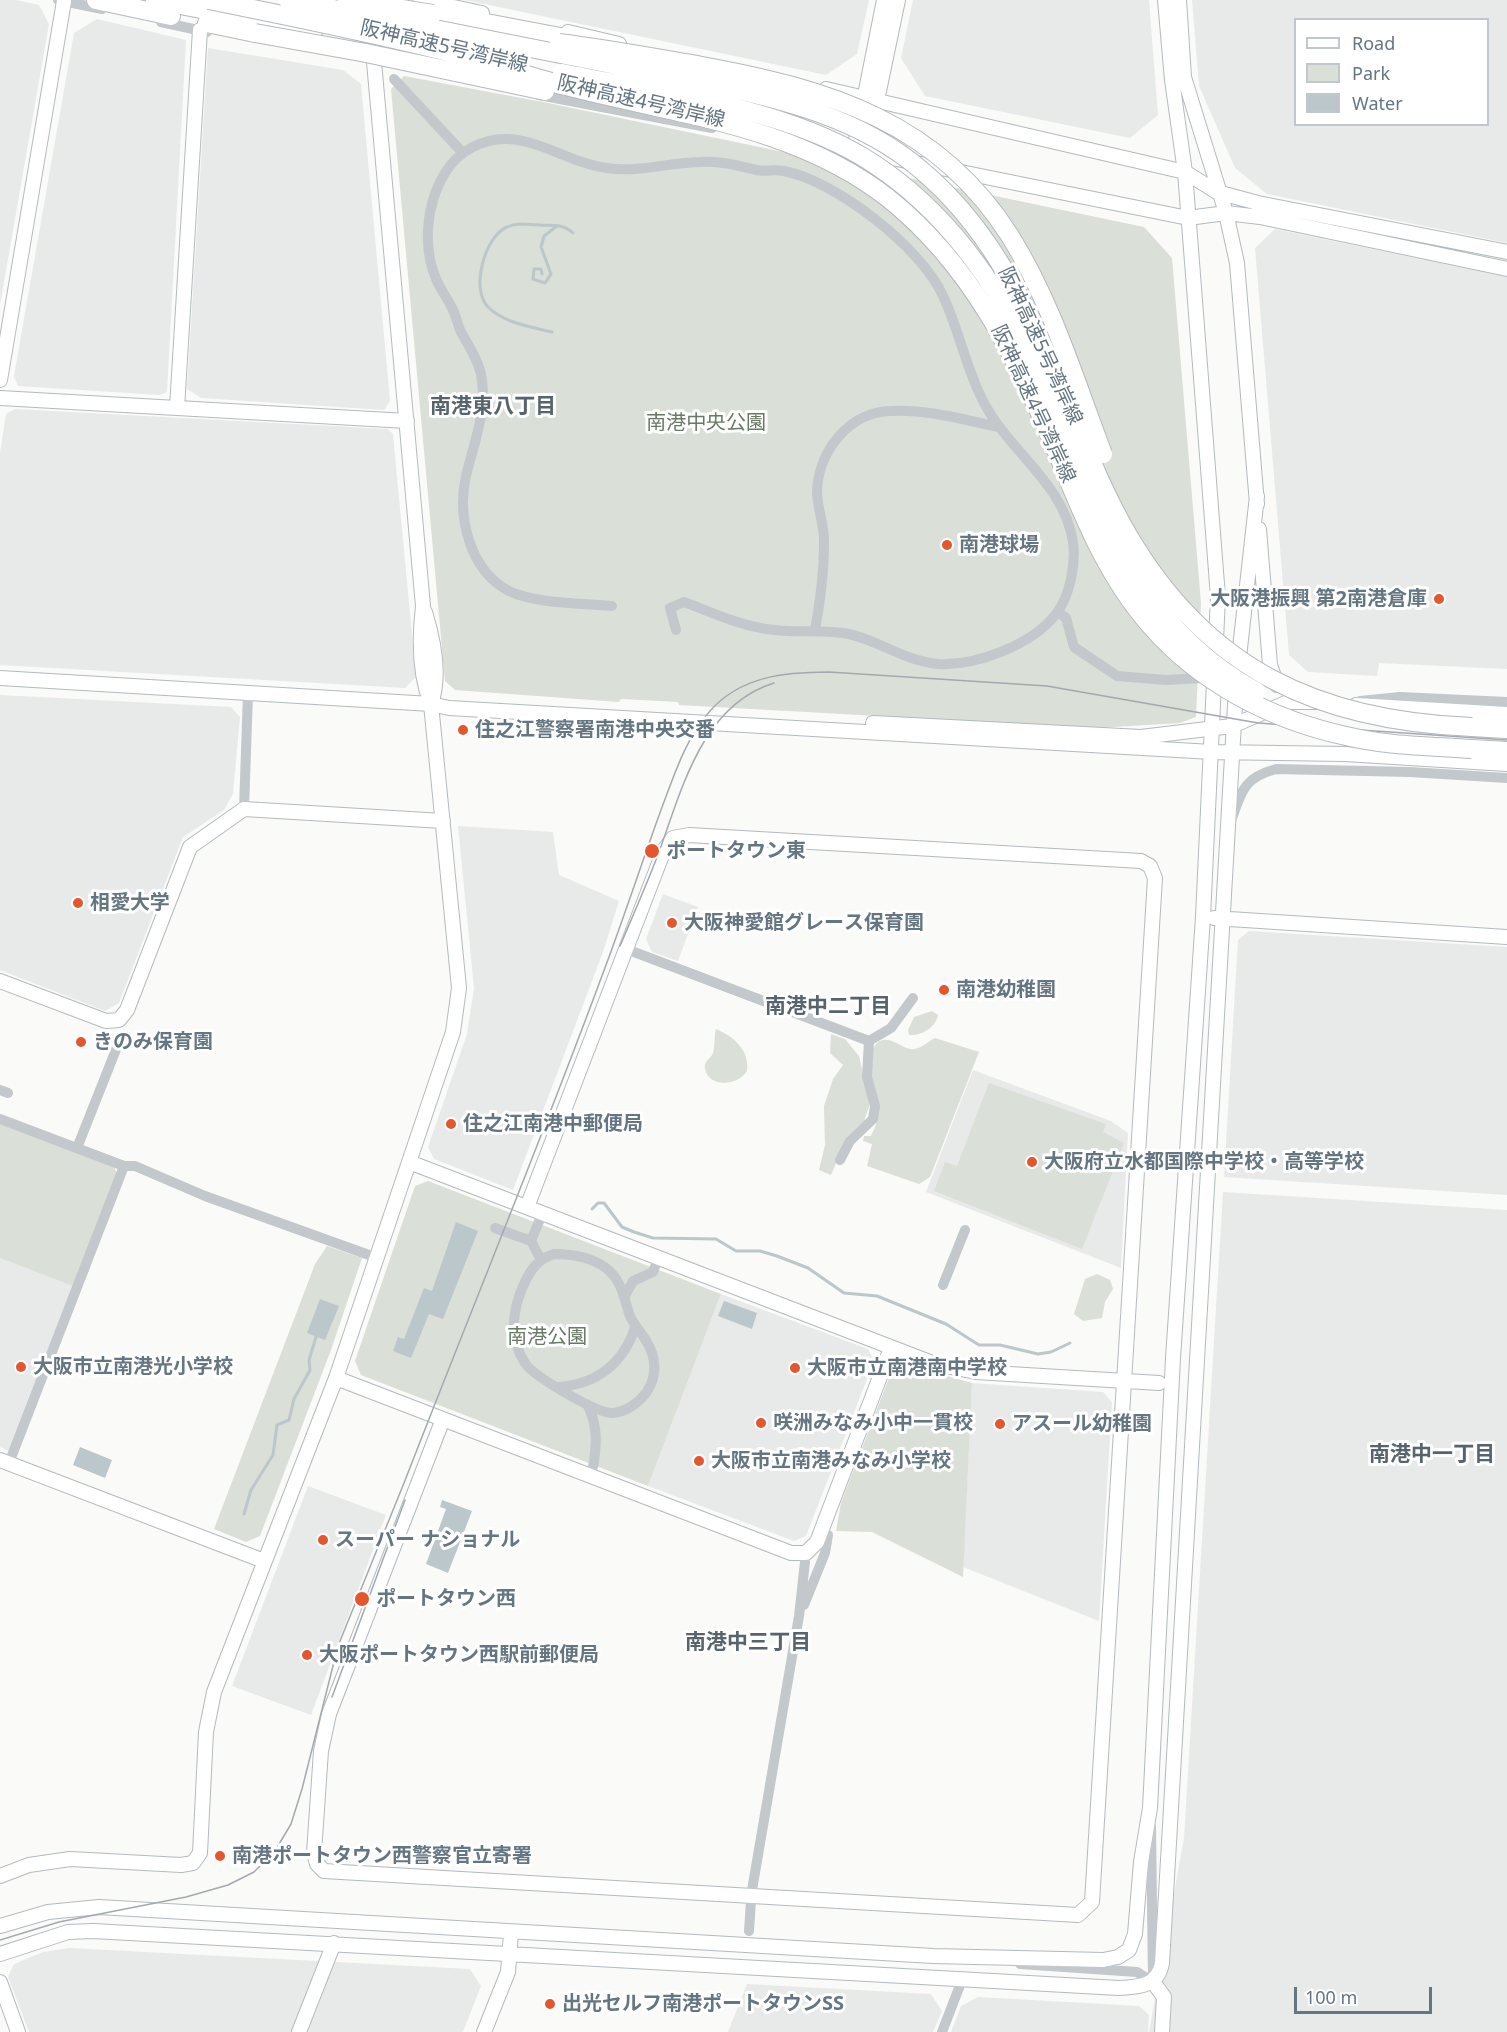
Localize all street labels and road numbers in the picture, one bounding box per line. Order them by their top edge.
street label: 阪神高速5号湾岸線 [358,16,530,78]
street label: 阪神高速4号湾岸線 [555,71,727,133]
street label: 阪神高速5号湾岸線 [993,263,1087,429]
street label: 阪神高速4号湾岸線 [986,321,1080,487]

